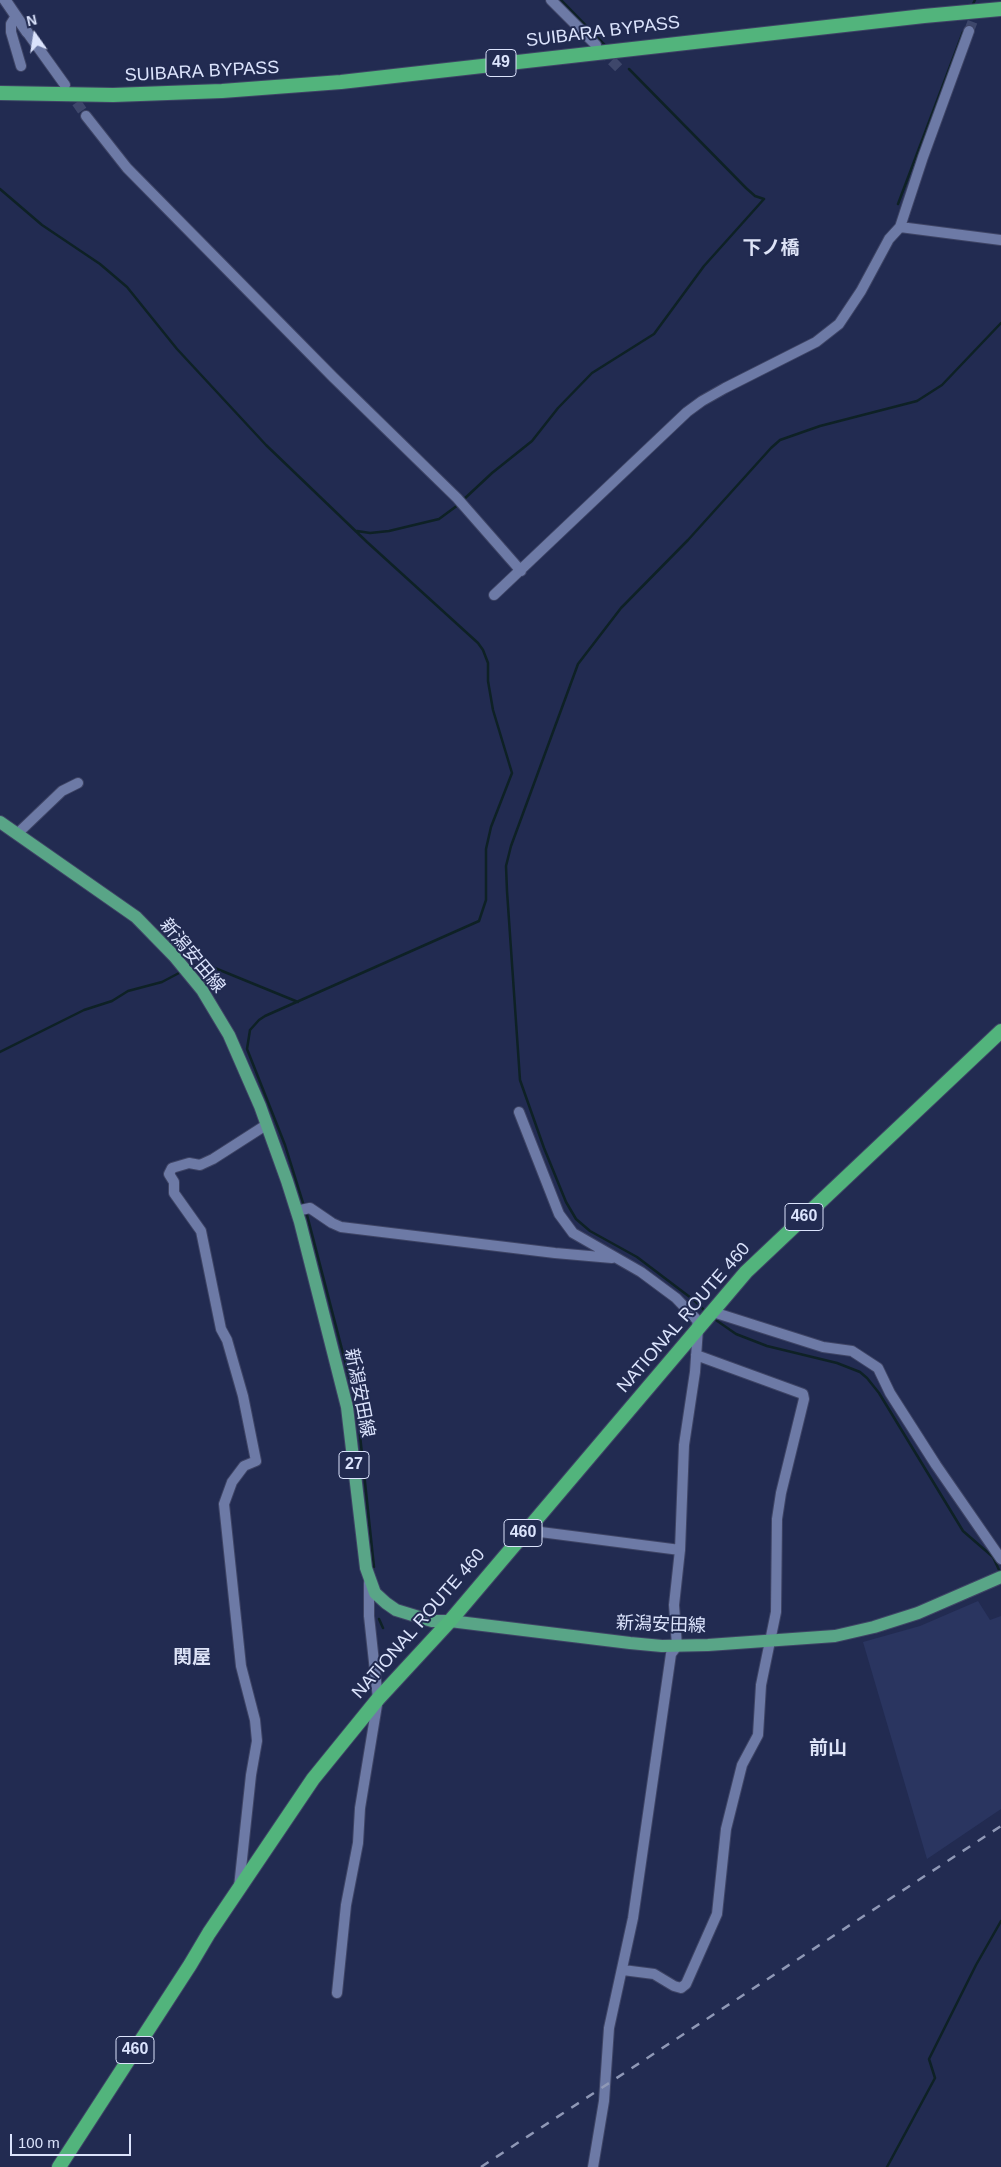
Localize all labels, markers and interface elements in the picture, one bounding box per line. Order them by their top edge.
north arrow [10,10,60,60]
text: N [25,11,38,29]
street label: SUIBARA BYPASS [525,12,681,52]
road number: 49 [486,49,516,76]
street label: SUIBARA BYPASS [124,57,280,87]
district label: 下ノ橋 [743,238,799,260]
street label: 新潟安田線 [155,915,229,997]
road number: 460 [785,1204,823,1230]
street label: NATIONAL ROUTE 460 [613,1239,755,1397]
street label: 新潟安田線 [340,1347,378,1439]
road number: 27 [339,1452,369,1478]
road number: 460 [504,1520,542,1546]
street label: NATIONAL ROUTE 460 [348,1545,490,1703]
street label: 新潟安田線 [616,1613,706,1637]
district label: 関屋 [173,1647,211,1669]
district label: 前山 [809,1738,847,1760]
road number: 460 [116,2036,154,2064]
scale bar [12,2124,134,2156]
text: 100 m [18,2134,60,2151]

